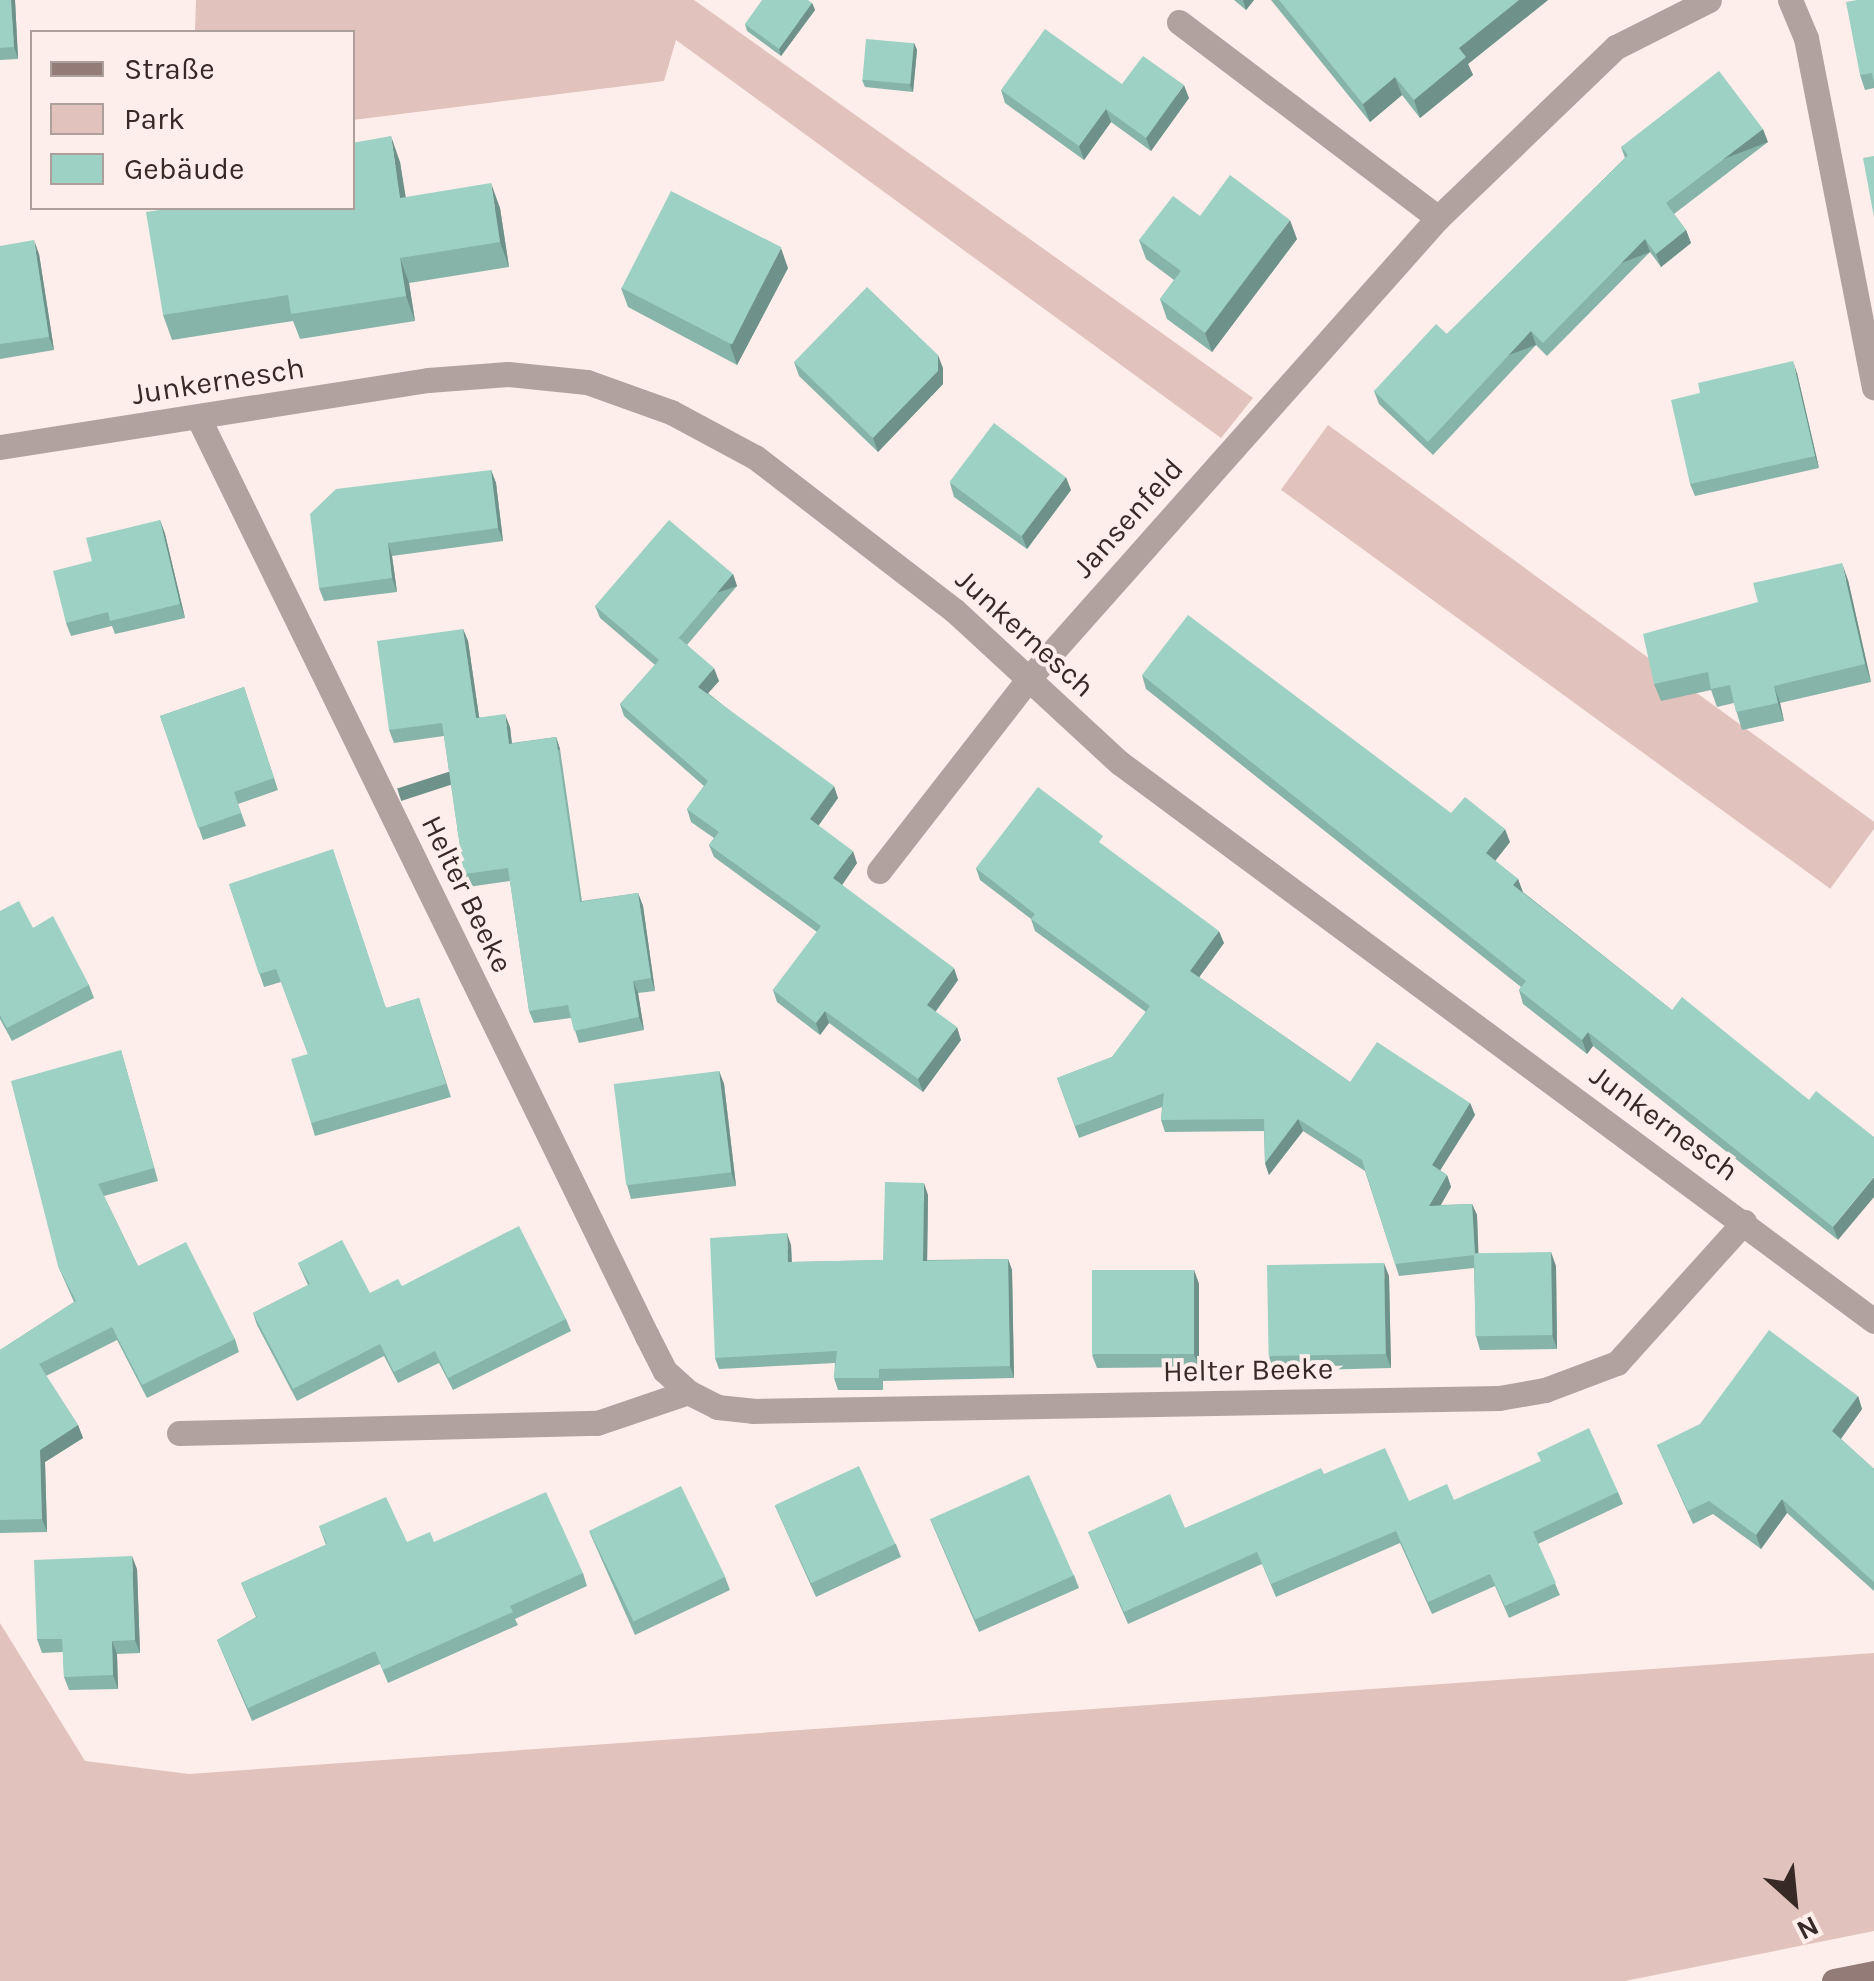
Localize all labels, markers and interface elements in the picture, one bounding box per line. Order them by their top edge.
legend [30,30,355,210]
text: Straße [124,51,215,87]
text: Park [124,101,185,137]
text: Gebäude [124,151,244,187]
street label: Junkernesch [129,350,307,412]
street label: Jansenfeld [1065,451,1191,585]
street label: Junkernesch [948,561,1102,705]
street label: Helter Beeke [413,810,521,978]
street label: Junkernesch [1583,1057,1745,1189]
street label: Helter Beeke [1163,1351,1333,1389]
north arrow [1744,1851,1844,1951]
text: N [1791,1909,1824,1947]

